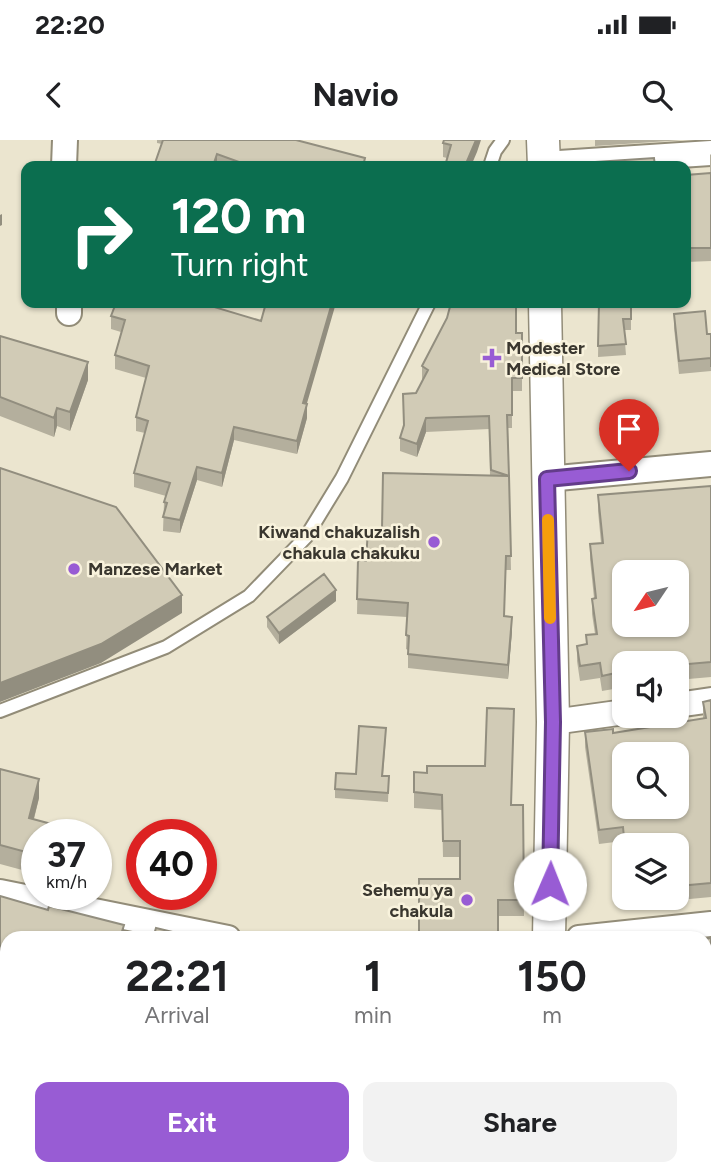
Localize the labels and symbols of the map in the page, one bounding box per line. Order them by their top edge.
place label: Modester Medical Store [506,337,620,380]
marker: Modester Medical Store [484,350,500,366]
pin [599,399,659,471]
place label: Kiwand chakuzalish chakula chakuku [258,521,420,564]
marker: Kiwand chakuzalish chakula chakuku [426,534,442,550]
place label: Manzese Market [88,558,223,580]
north arrow [612,560,690,637]
marker: Manzese Market [66,561,82,577]
speed limit sign: 40 [126,819,217,910]
position arrow [513,847,587,921]
place label: Sehemu ya chakula [362,879,453,922]
marker: Sehemu ya chakula [459,892,475,908]

